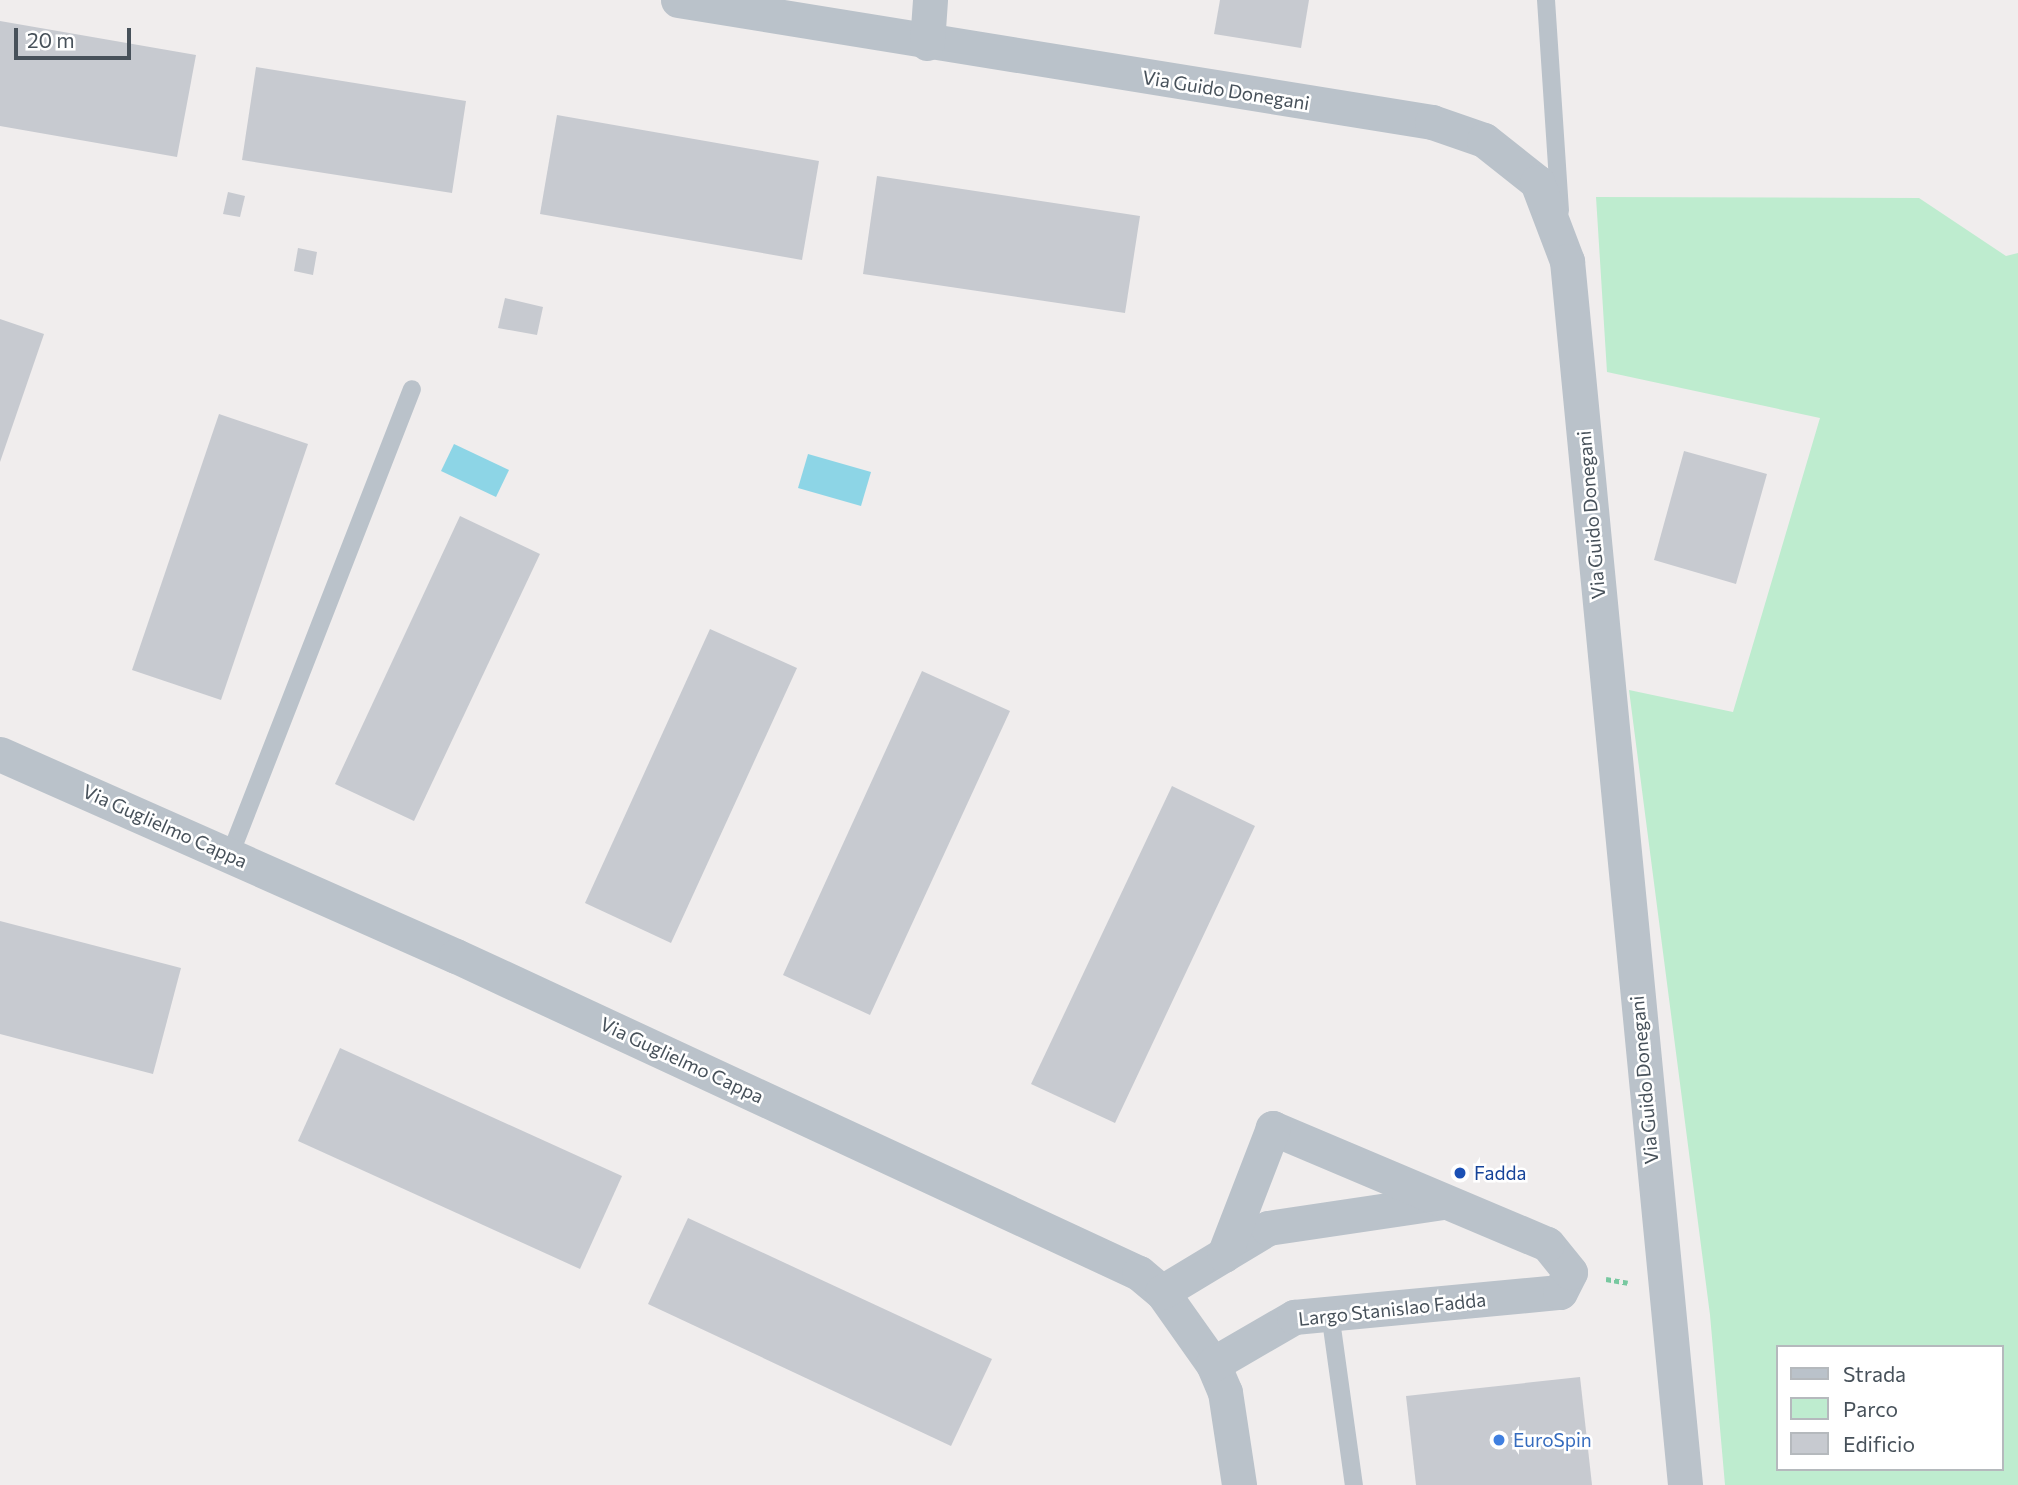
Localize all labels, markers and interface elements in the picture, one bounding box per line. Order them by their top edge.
scale bar [18,14,135,58]
text: 20 m [27,27,75,52]
street label: Via Guido Donegani [1141,66,1311,114]
street label: Via Guido Donegani [1572,430,1610,600]
street label: Via Guglielmo Cappa [79,779,251,873]
street label: Via Guido Donegani [1625,995,1663,1165]
street label: Via Guglielmo Cappa [597,1012,767,1108]
place label: Fadda [1474,1162,1526,1184]
marker: Fadda [1452,1165,1468,1181]
street label: Largo Stanislao Fadda [1297,1288,1487,1330]
legend [1776,1345,2004,1471]
text: Strada [1843,1361,1906,1386]
text: Parco [1843,1396,1898,1421]
place label: EuroSpin [1513,1429,1592,1451]
text: Edificio [1843,1431,1915,1456]
marker: EuroSpin [1491,1432,1507,1448]

